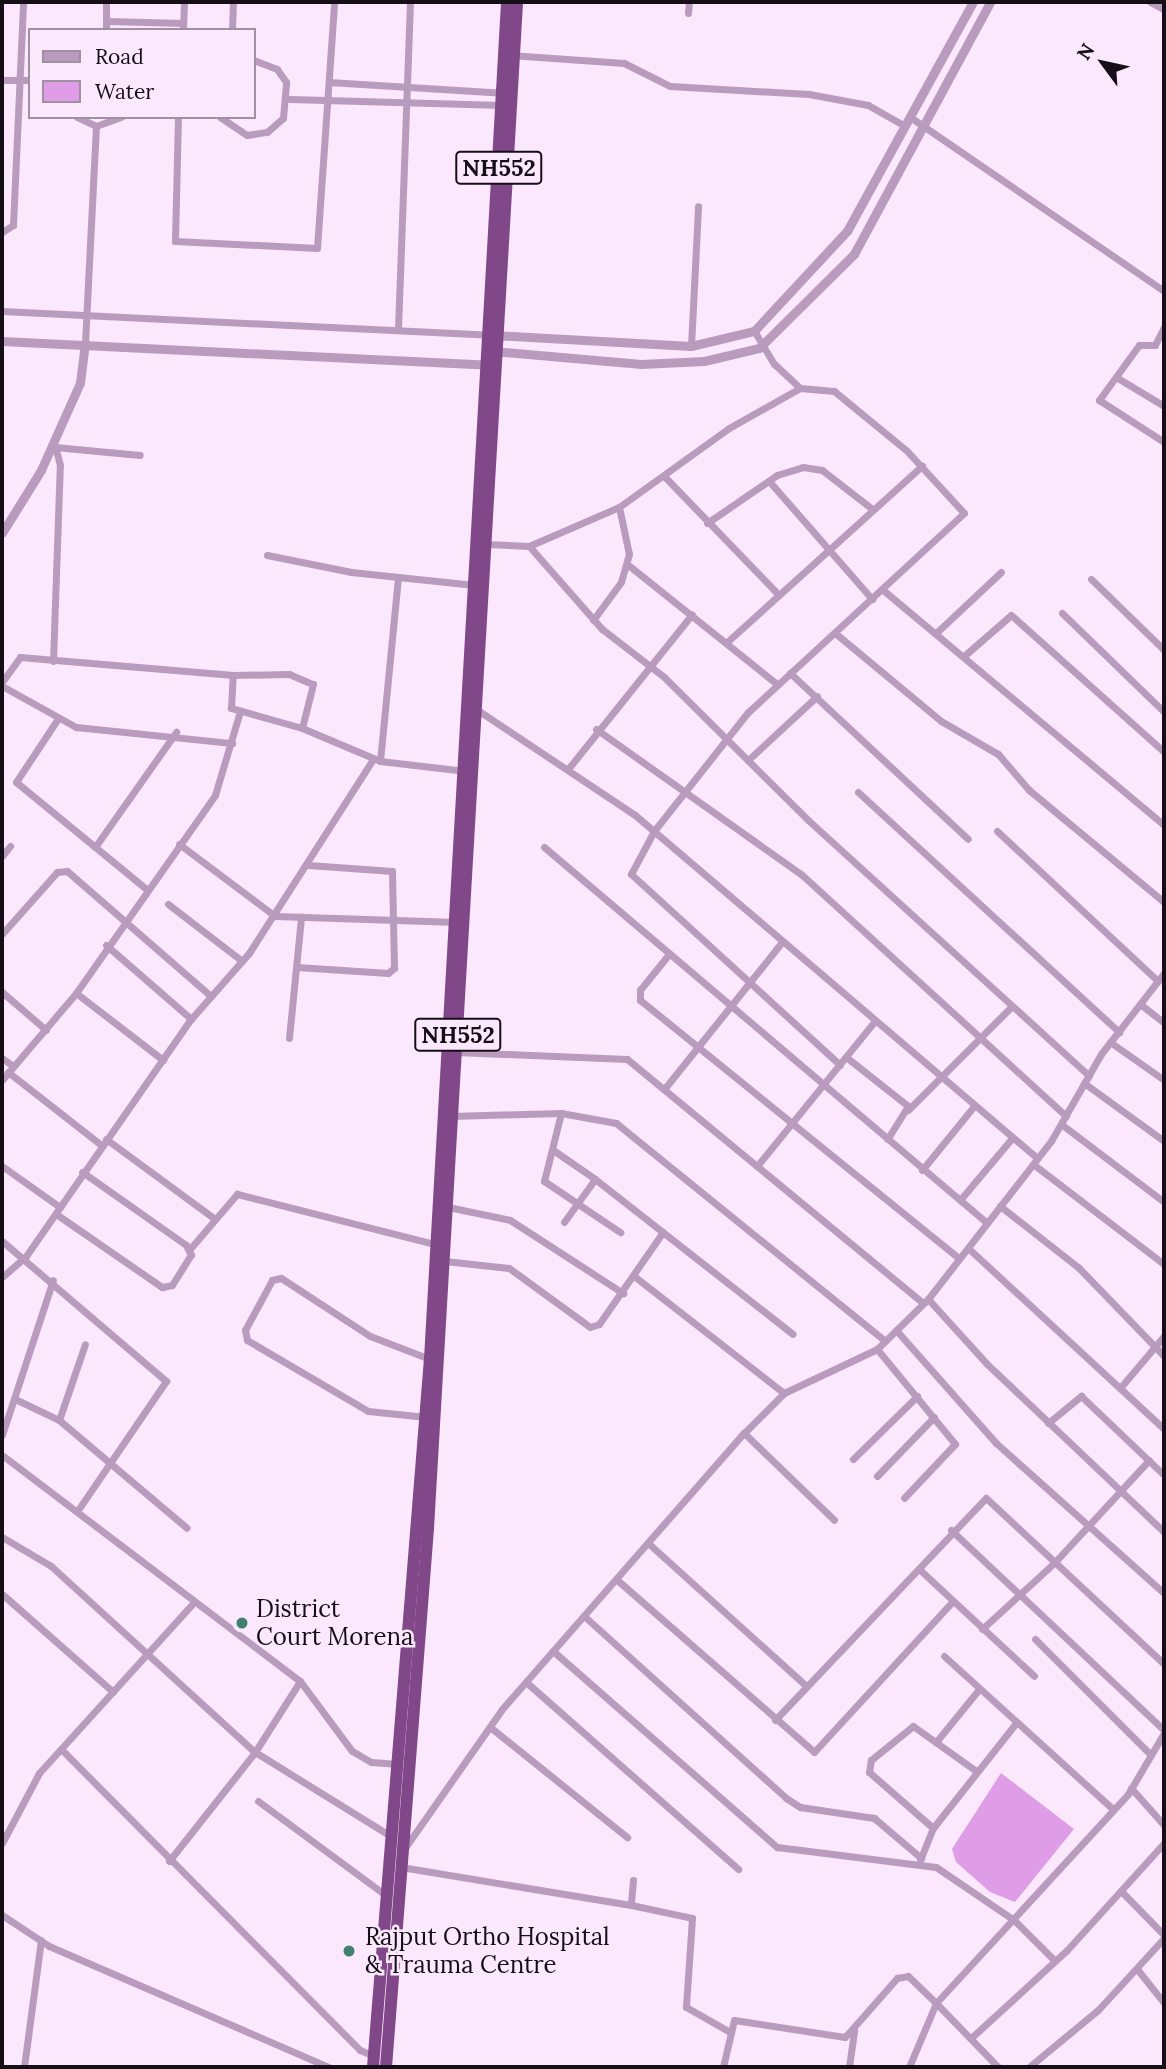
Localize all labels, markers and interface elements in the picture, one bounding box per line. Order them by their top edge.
legend [28,28,256,119]
north arrow [1068,28,1138,98]
text: N [1071,39,1099,64]
text: Road [95,43,144,70]
text: Water [95,78,154,105]
road number: NH552 [455,148,543,188]
road number: NH552 [414,1016,502,1054]
place label: District Court Morena [256,1595,413,1651]
marker: District Court Morena [234,1615,250,1631]
place label: Rajput Ortho Hospital & Trauma Centre [365,1923,610,1979]
marker: Rajput Ortho Hospital & Trauma Centre [339,1941,359,1961]

